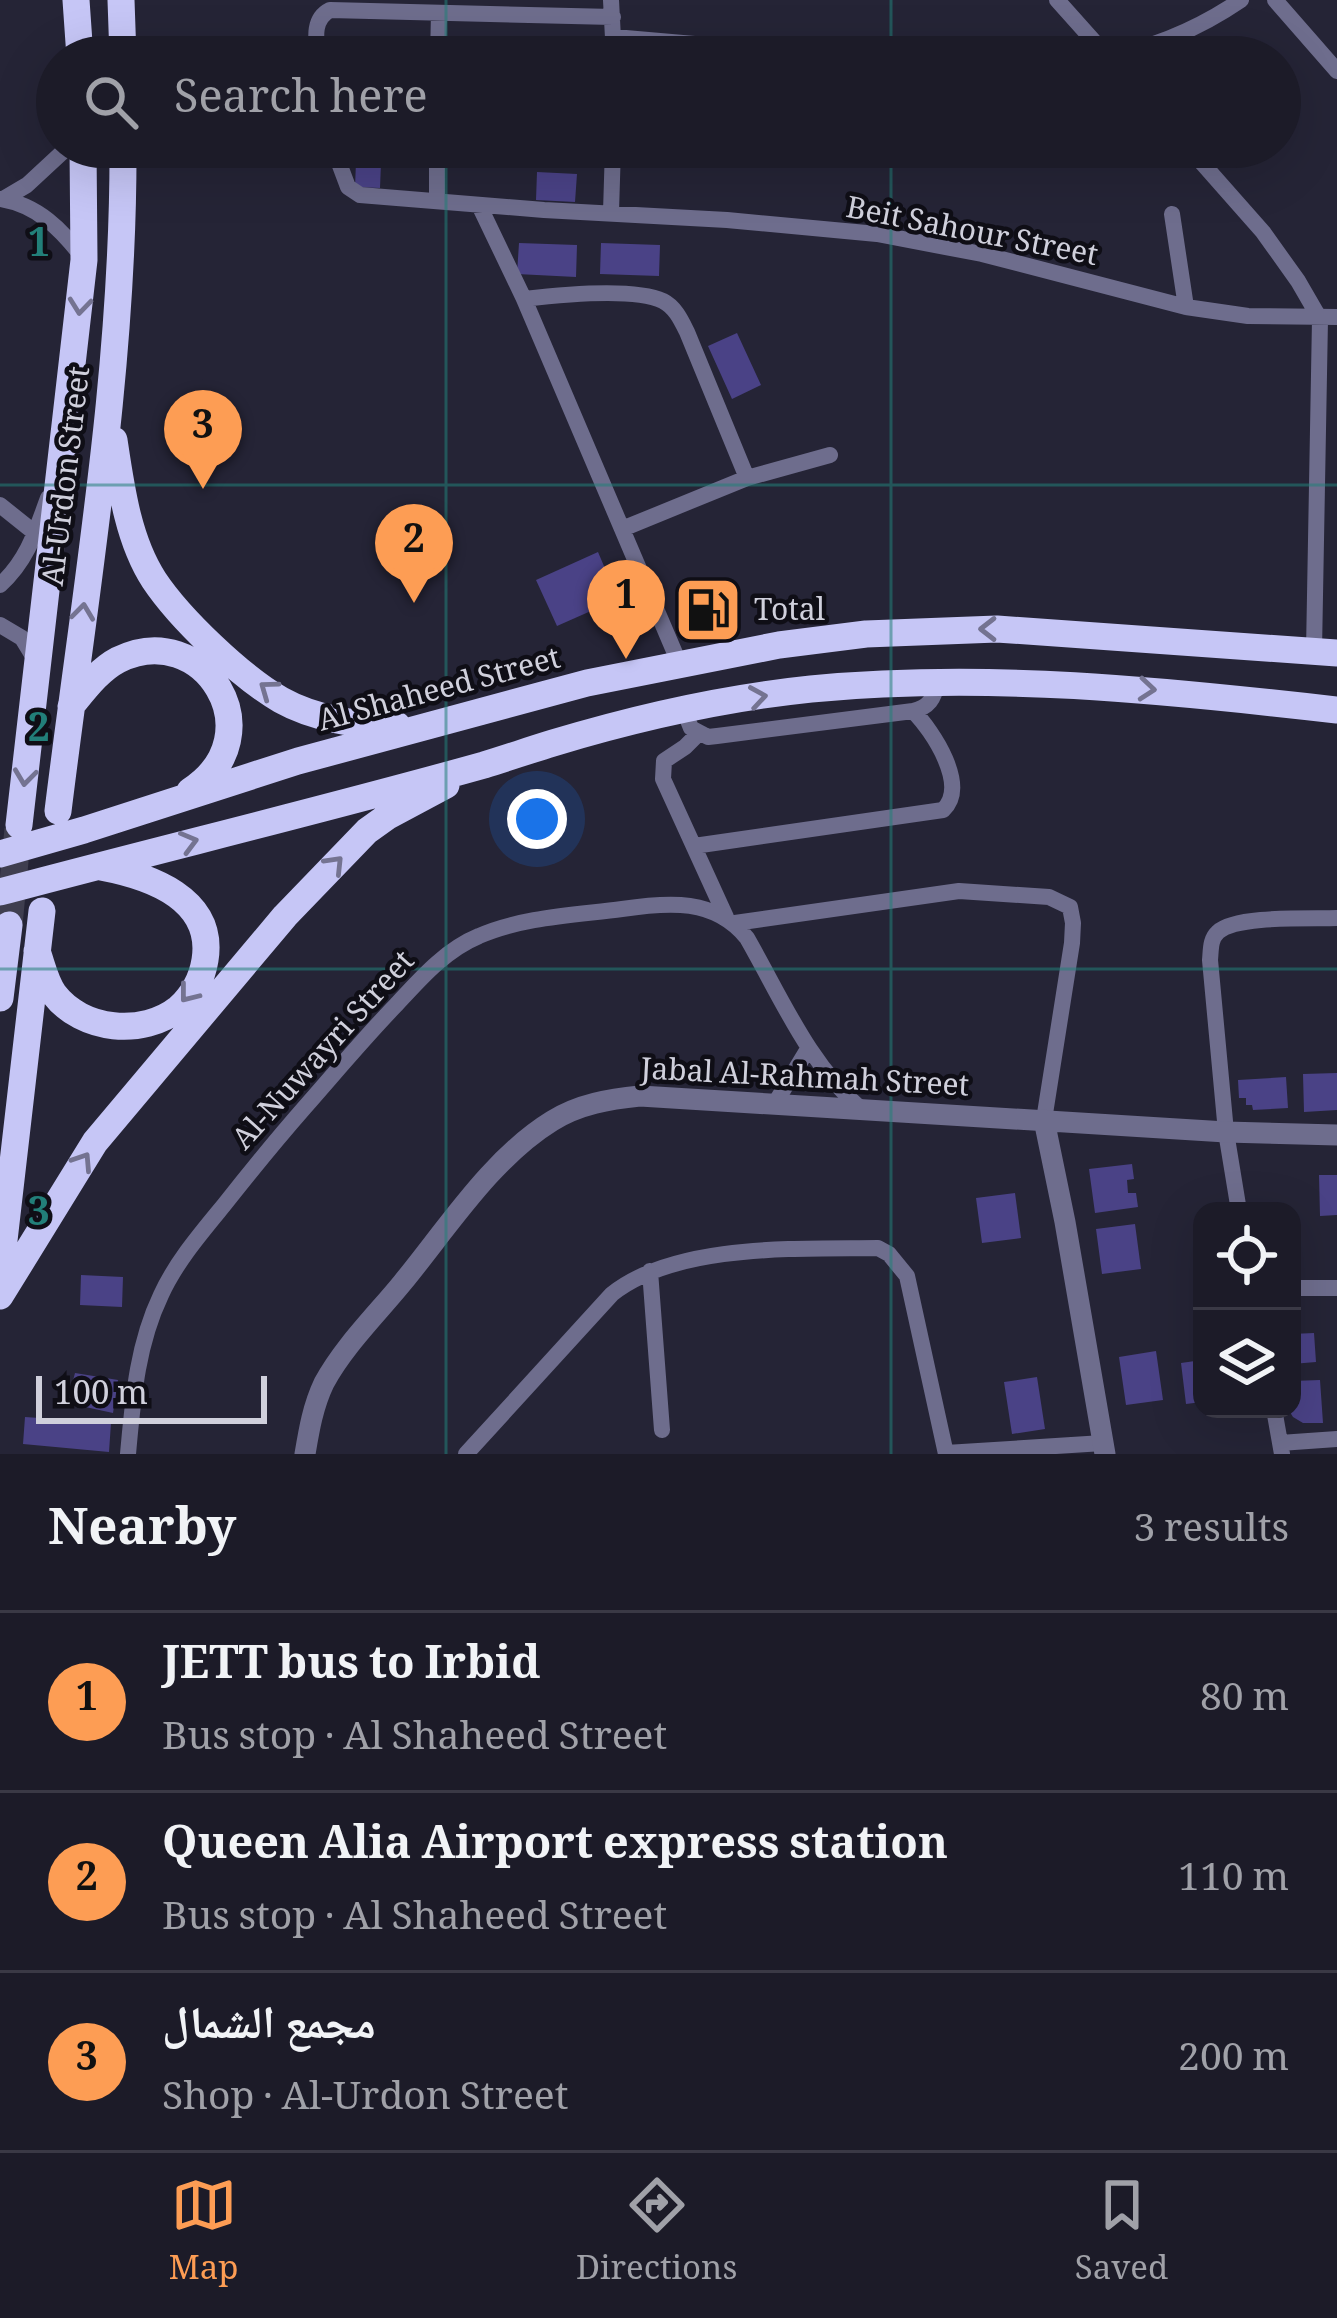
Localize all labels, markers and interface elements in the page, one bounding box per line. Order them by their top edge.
search box [36,36,1301,168]
text: Search here [174,64,428,141]
icon: search [78,69,144,135]
street label: Beit Sahour Street [841,185,1102,284]
text: 1 [28,214,50,281]
one-way arrow [67,296,93,316]
street label: Al-Urdon Street [31,364,108,589]
pin: 3 [164,390,242,489]
pin: 2 [375,504,453,603]
pin: 1 [587,560,665,659]
fuel station icon: Total [673,575,743,645]
place label: Total [754,588,825,639]
one-way arrow [69,602,95,622]
one-way arrow [978,616,996,642]
street label: Al Shaheed Street [313,635,567,749]
one-way arrow [1138,676,1157,701]
one-way arrow [259,681,281,703]
one-way arrow [748,685,768,710]
text: 2 [28,699,50,766]
one-way arrow [12,767,38,786]
your location [507,789,567,849]
one-way arrow [178,831,198,856]
one-way arrow [321,856,343,878]
street label: Al-Nuwayri Street [221,941,430,1164]
one-way arrow [180,981,202,1003]
street label: Jabal Al-Rahmah Street [638,1046,970,1115]
one-way arrow [68,1152,90,1174]
text: 3 [28,1183,50,1250]
map controls [1193,1202,1301,1418]
button: locate [1193,1202,1301,1310]
button: layers [1193,1310,1301,1418]
text: 100 m [54,1369,148,1425]
scale bar [36,1370,267,1423]
text: Nearby [48,1489,236,1576]
text: 3 results [1134,1499,1289,1566]
text: JETT bus to Irbid [162,1630,540,1707]
text: 1 [76,1668,98,1735]
text: 80 m [1200,1668,1289,1735]
text: Bus stop · Al Shaheed Street [162,1707,667,1774]
text: Queen Alia Airport express station [162,1810,948,1887]
text: 2 [76,1848,98,1915]
text: 110 m [1178,1848,1289,1915]
text: Bus stop · Al Shaheed Street [162,1887,667,1954]
text: مجمع الشمال [162,1990,376,2067]
text: 3 [76,2028,98,2095]
text: 200 m [1178,2028,1289,2095]
text: Shop · Al-Urdon Street [162,2067,568,2134]
tab: Map [169,2172,239,2300]
tab: Directions [576,2172,737,2300]
tab: Saved [1075,2172,1168,2300]

